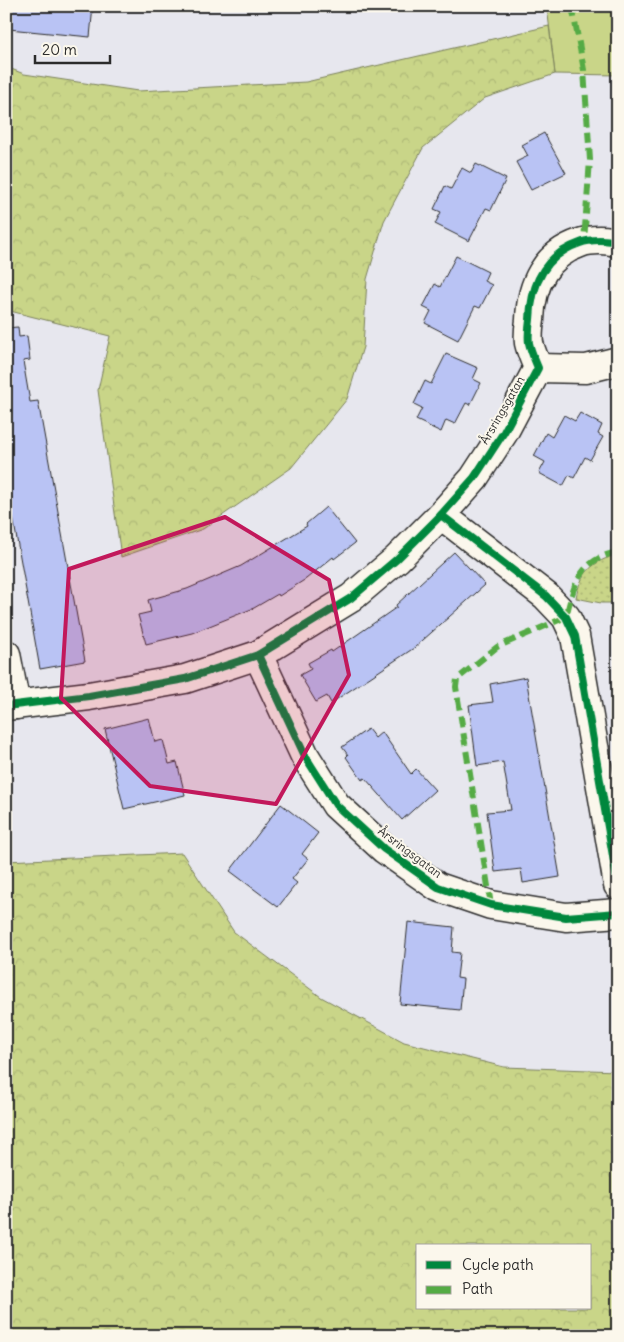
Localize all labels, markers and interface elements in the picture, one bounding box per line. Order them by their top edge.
scale bar [35,32,110,64]
text: 20 m [42,40,77,59]
street label: Årsringsgatan [476,373,528,447]
street label: Årsringsgatan [375,823,445,881]
legend [416,1244,592,1310]
text: Cycle path [462,1255,534,1274]
text: Path [462,1279,493,1298]

